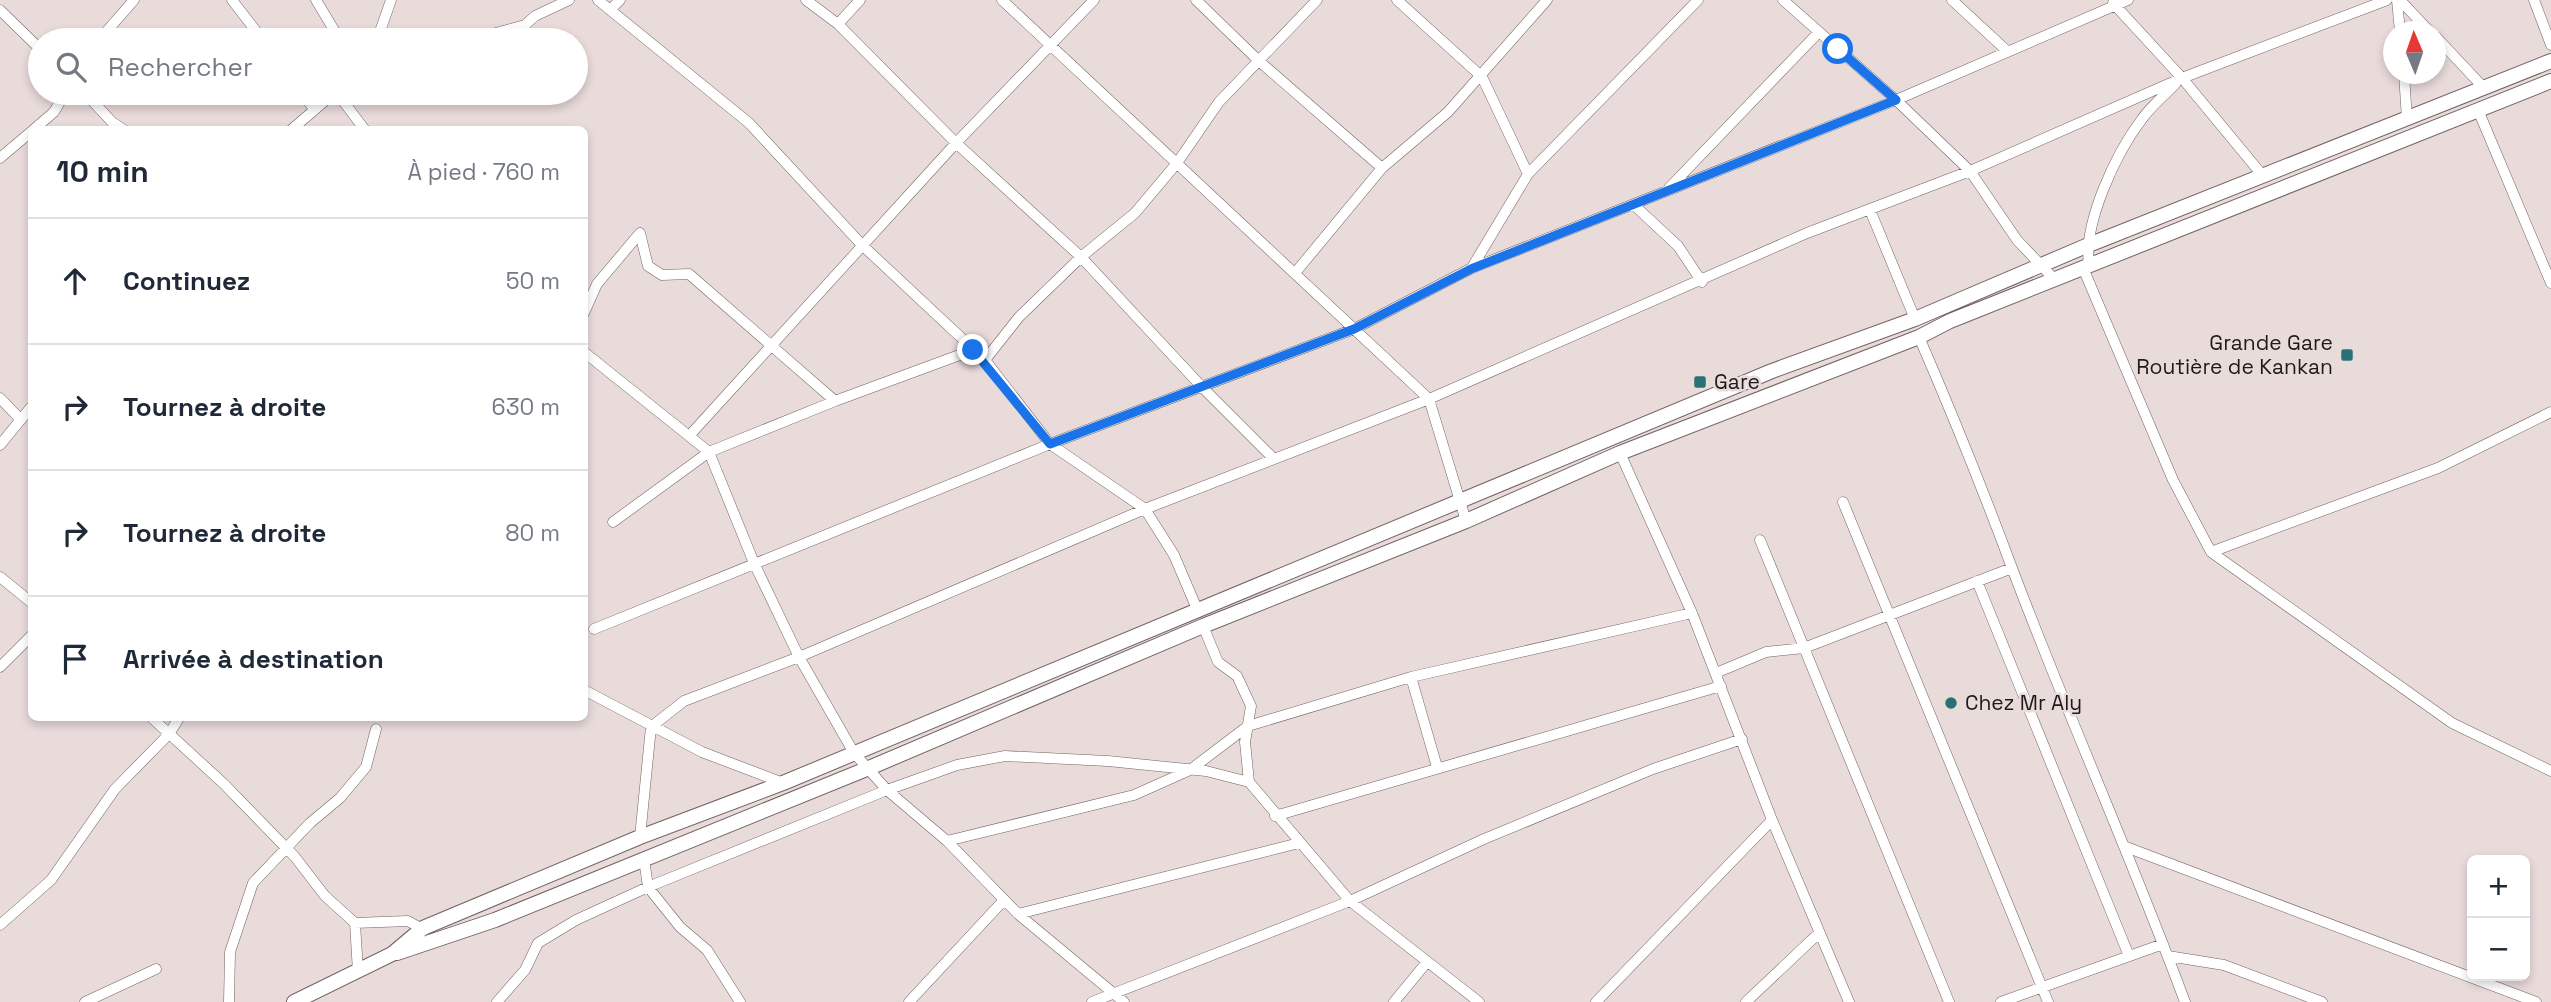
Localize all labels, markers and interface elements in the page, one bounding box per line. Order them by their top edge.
north arrow [2383,21,2446,84]
search box [28,28,588,105]
route start [1822,33,1853,64]
icon: search [52,48,90,86]
text: Rechercher [108,50,253,84]
text: 10 min [56,152,149,191]
text: À pied · 760 m [408,157,560,187]
icon: ahead [56,262,94,300]
text: Continuez [123,264,250,298]
text: 50 m [506,266,560,296]
place label: Grande Gare Routière de Kankan [2136,329,2333,380]
route end [957,334,988,365]
marker: Grande Gare Routière de Kankan [2339,347,2355,363]
place label: Gare [1714,368,1760,395]
marker: Gare [1692,374,1708,390]
icon: right [56,388,94,426]
text: Tournez à droite [123,390,326,424]
text: 630 m [492,392,560,422]
icon: right [56,514,94,552]
text: Tournez à droite [123,516,326,550]
text: 80 m [505,518,560,548]
icon: arrive [56,640,94,678]
text: Arrivée à destination [123,642,384,676]
place label: Chez Mr Aly [1965,689,2082,716]
marker: Chez Mr Aly [1943,695,1959,711]
map controls [2467,855,2530,981]
button: + [2467,855,2530,918]
button: − [2467,918,2530,981]

